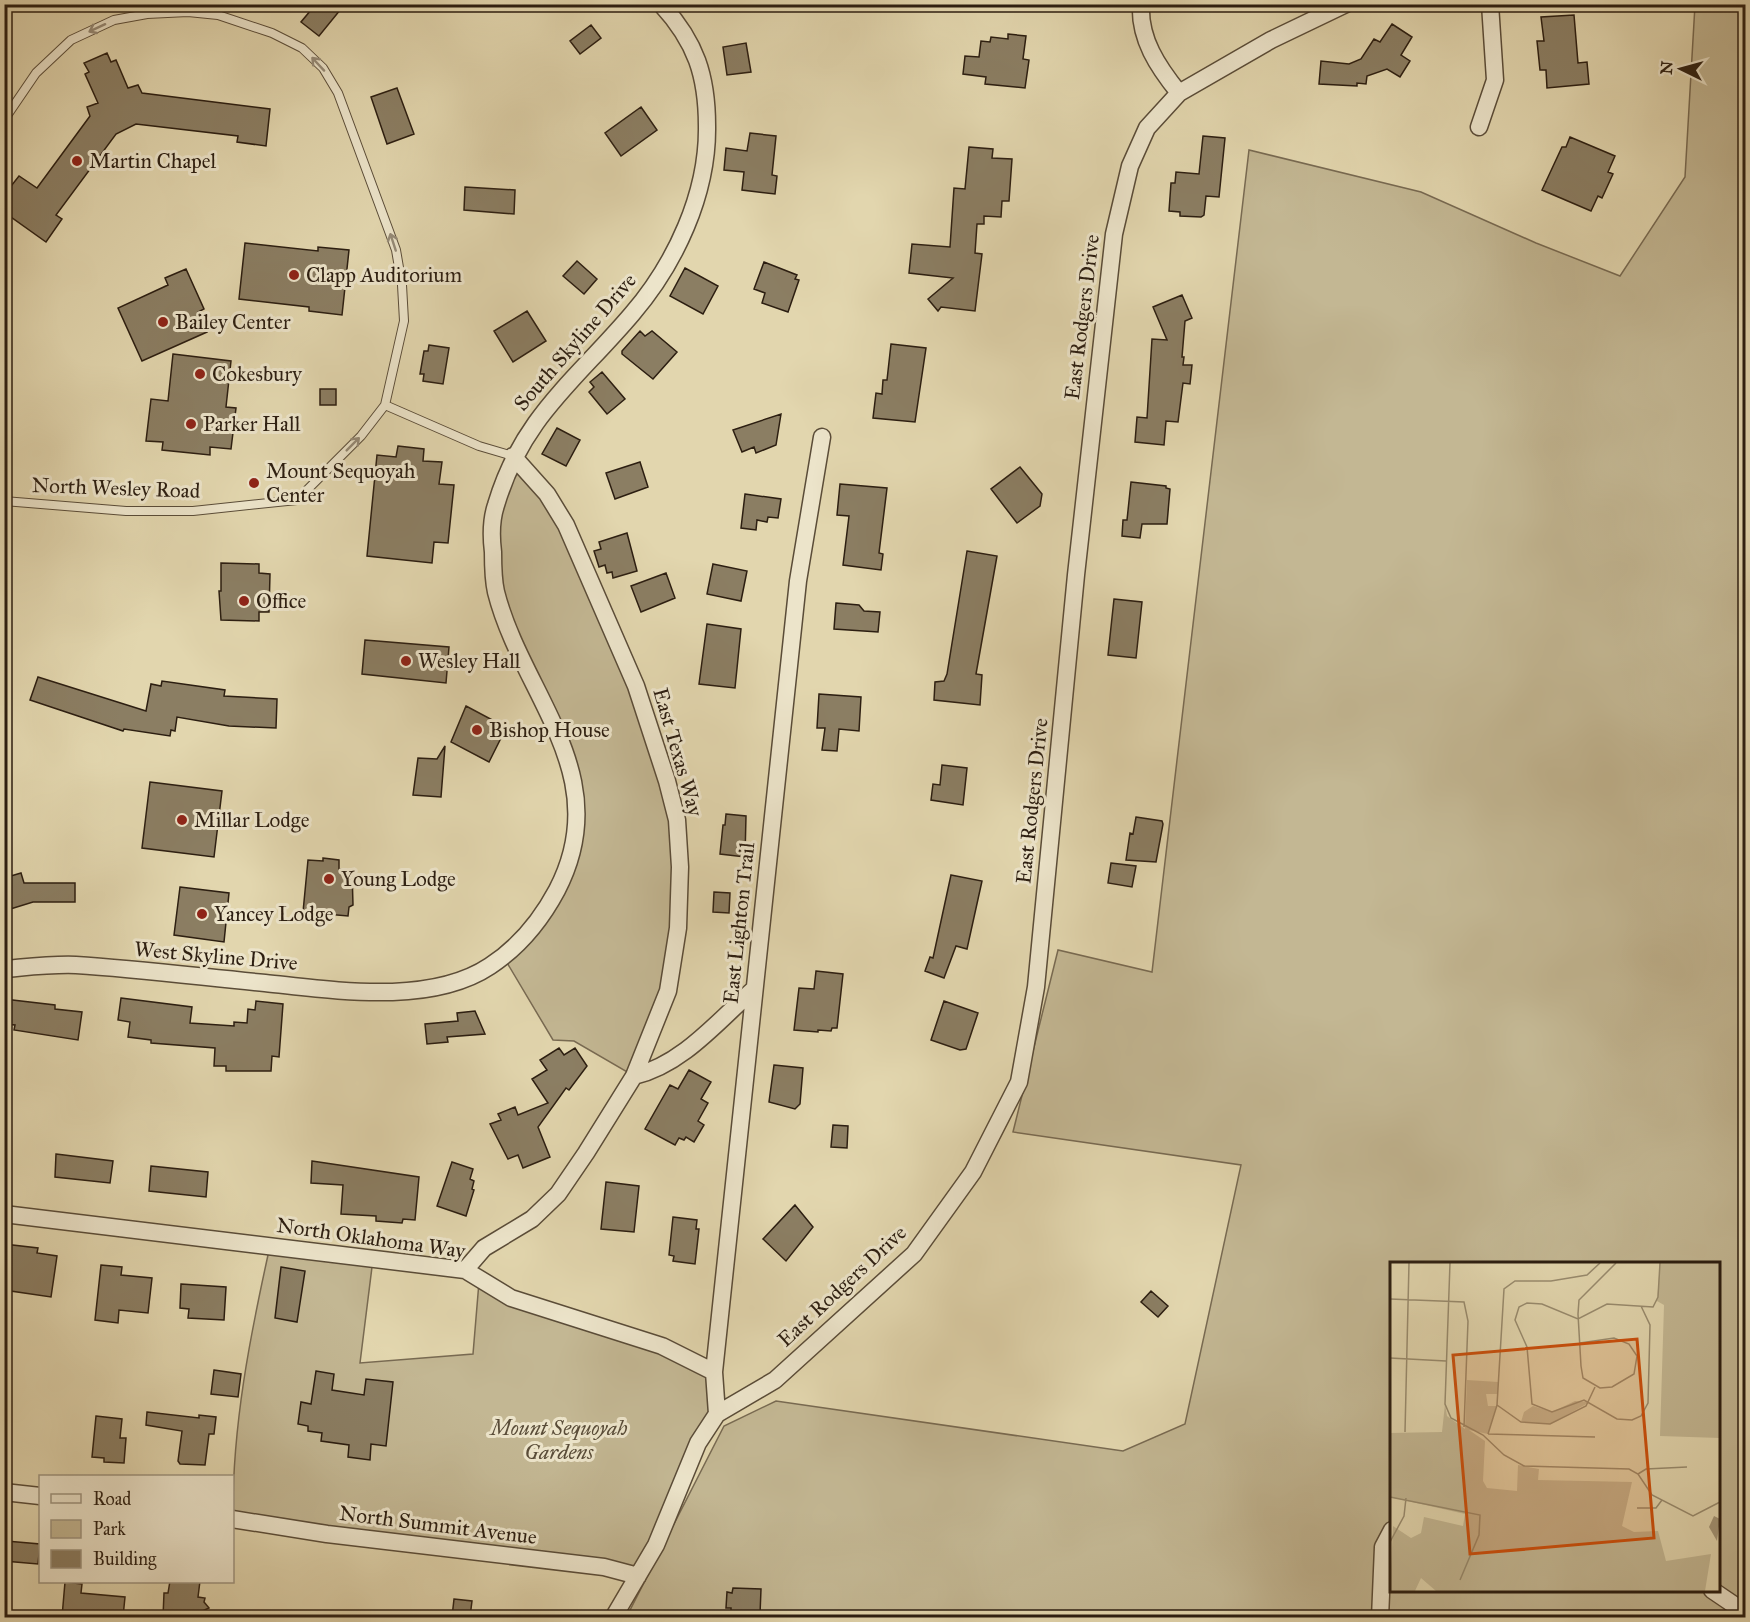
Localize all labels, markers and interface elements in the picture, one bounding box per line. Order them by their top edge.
one-way arrow [88,23,106,35]
north arrow [1651,39,1711,99]
one-way arrow [311,57,325,72]
text: N [1656,60,1677,75]
place label: Martin Chapel [89,148,217,174]
marker: Martin Chapel [70,154,84,168]
one-way arrow [387,233,398,252]
street label: East Rodgers Drive [1059,233,1105,401]
place label: Clapp Auditorium [306,262,463,288]
marker: Clapp Auditorium [287,268,301,282]
street label: South Skyline Drive [508,268,642,416]
place label: Bailey Center [175,309,291,335]
marker: Bailey Center [156,315,170,329]
place label: Cokesbury [212,361,303,387]
marker: Cokesbury [193,367,207,381]
place label: Parker Hall [203,411,301,437]
marker: Parker Hall [184,417,198,431]
one-way arrow [346,436,361,451]
place label: Mount Sequoyah Center [266,458,416,508]
street label: North Wesley Road [31,472,201,504]
marker: Mount Sequoyah Center [247,476,261,490]
place label: Office [256,588,306,614]
marker: Office [237,594,251,608]
place label: Wesley Hall [418,648,521,674]
marker: Wesley Hall [399,654,413,668]
street label: East Texas Way [647,685,709,820]
place label: Bishop House [489,717,610,743]
street label: East Rodgers Drive [1010,717,1054,885]
marker: Bishop House [470,723,484,737]
place label: Millar Lodge [194,807,310,833]
marker: Millar Lodge [175,813,189,827]
street label: East Lighton Trail [718,841,760,1005]
place label: Young Lodge [341,866,456,892]
marker: Young Lodge [322,872,336,886]
place label: Yancey Lodge [214,901,334,927]
marker: Yancey Lodge [195,907,209,921]
street label: West Skyline Drive [133,936,299,976]
street label: North Oklahoma Way [275,1212,468,1264]
street label: East Rodgers Drive [772,1220,912,1352]
inset map [1390,1262,1720,1592]
park label: Mount Sequoyah Gardens [489,1415,627,1465]
legend [39,1475,234,1583]
text: Road [93,1488,131,1510]
street label: North Summit Avenue [338,1500,539,1550]
text: Park [93,1518,126,1540]
text: Building [93,1548,157,1571]

